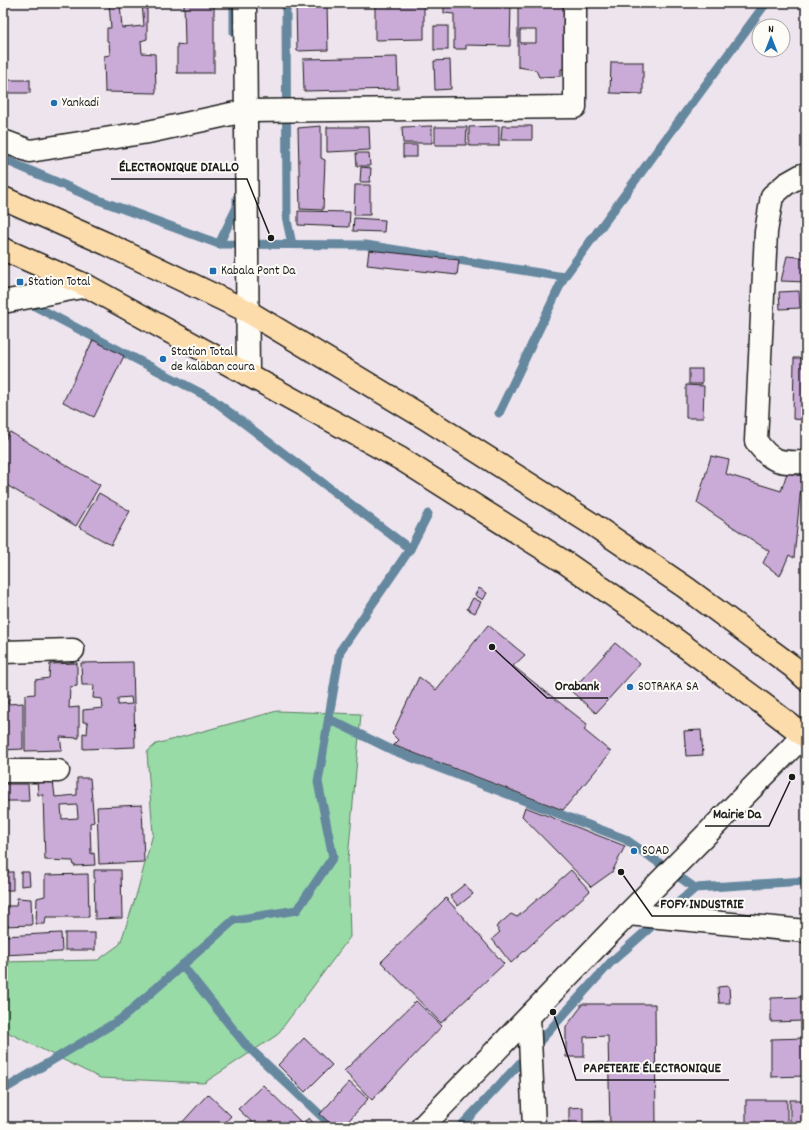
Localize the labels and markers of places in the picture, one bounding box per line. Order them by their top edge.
place label: Yankadi [62,94,99,113]
marker: Yankadi [49,98,59,108]
callout: ÉLECTRONIQUE DIALLO [111,153,247,179]
place label: Kabala Pont Da [221,262,296,281]
marker: Kabala Pont Da [208,266,218,276]
place label: Station Total [28,273,90,292]
marker: Station Total [15,277,25,287]
place label: Station Total de kalaban coura [171,343,256,377]
marker: Station Total de kalaban coura [158,354,168,364]
callout: Orabank [547,672,608,698]
place label: SOTRAKA SA [638,678,699,697]
marker: SOTRAKA SA [625,682,635,692]
callout: Mairie Da [705,800,769,826]
place label: SOAD [642,842,669,861]
marker: SOAD [629,846,639,856]
callout: FOFY INDUSTRIE [652,890,751,916]
callout: PAPETERIE ÉLECTRONIQUE [576,1054,729,1080]

